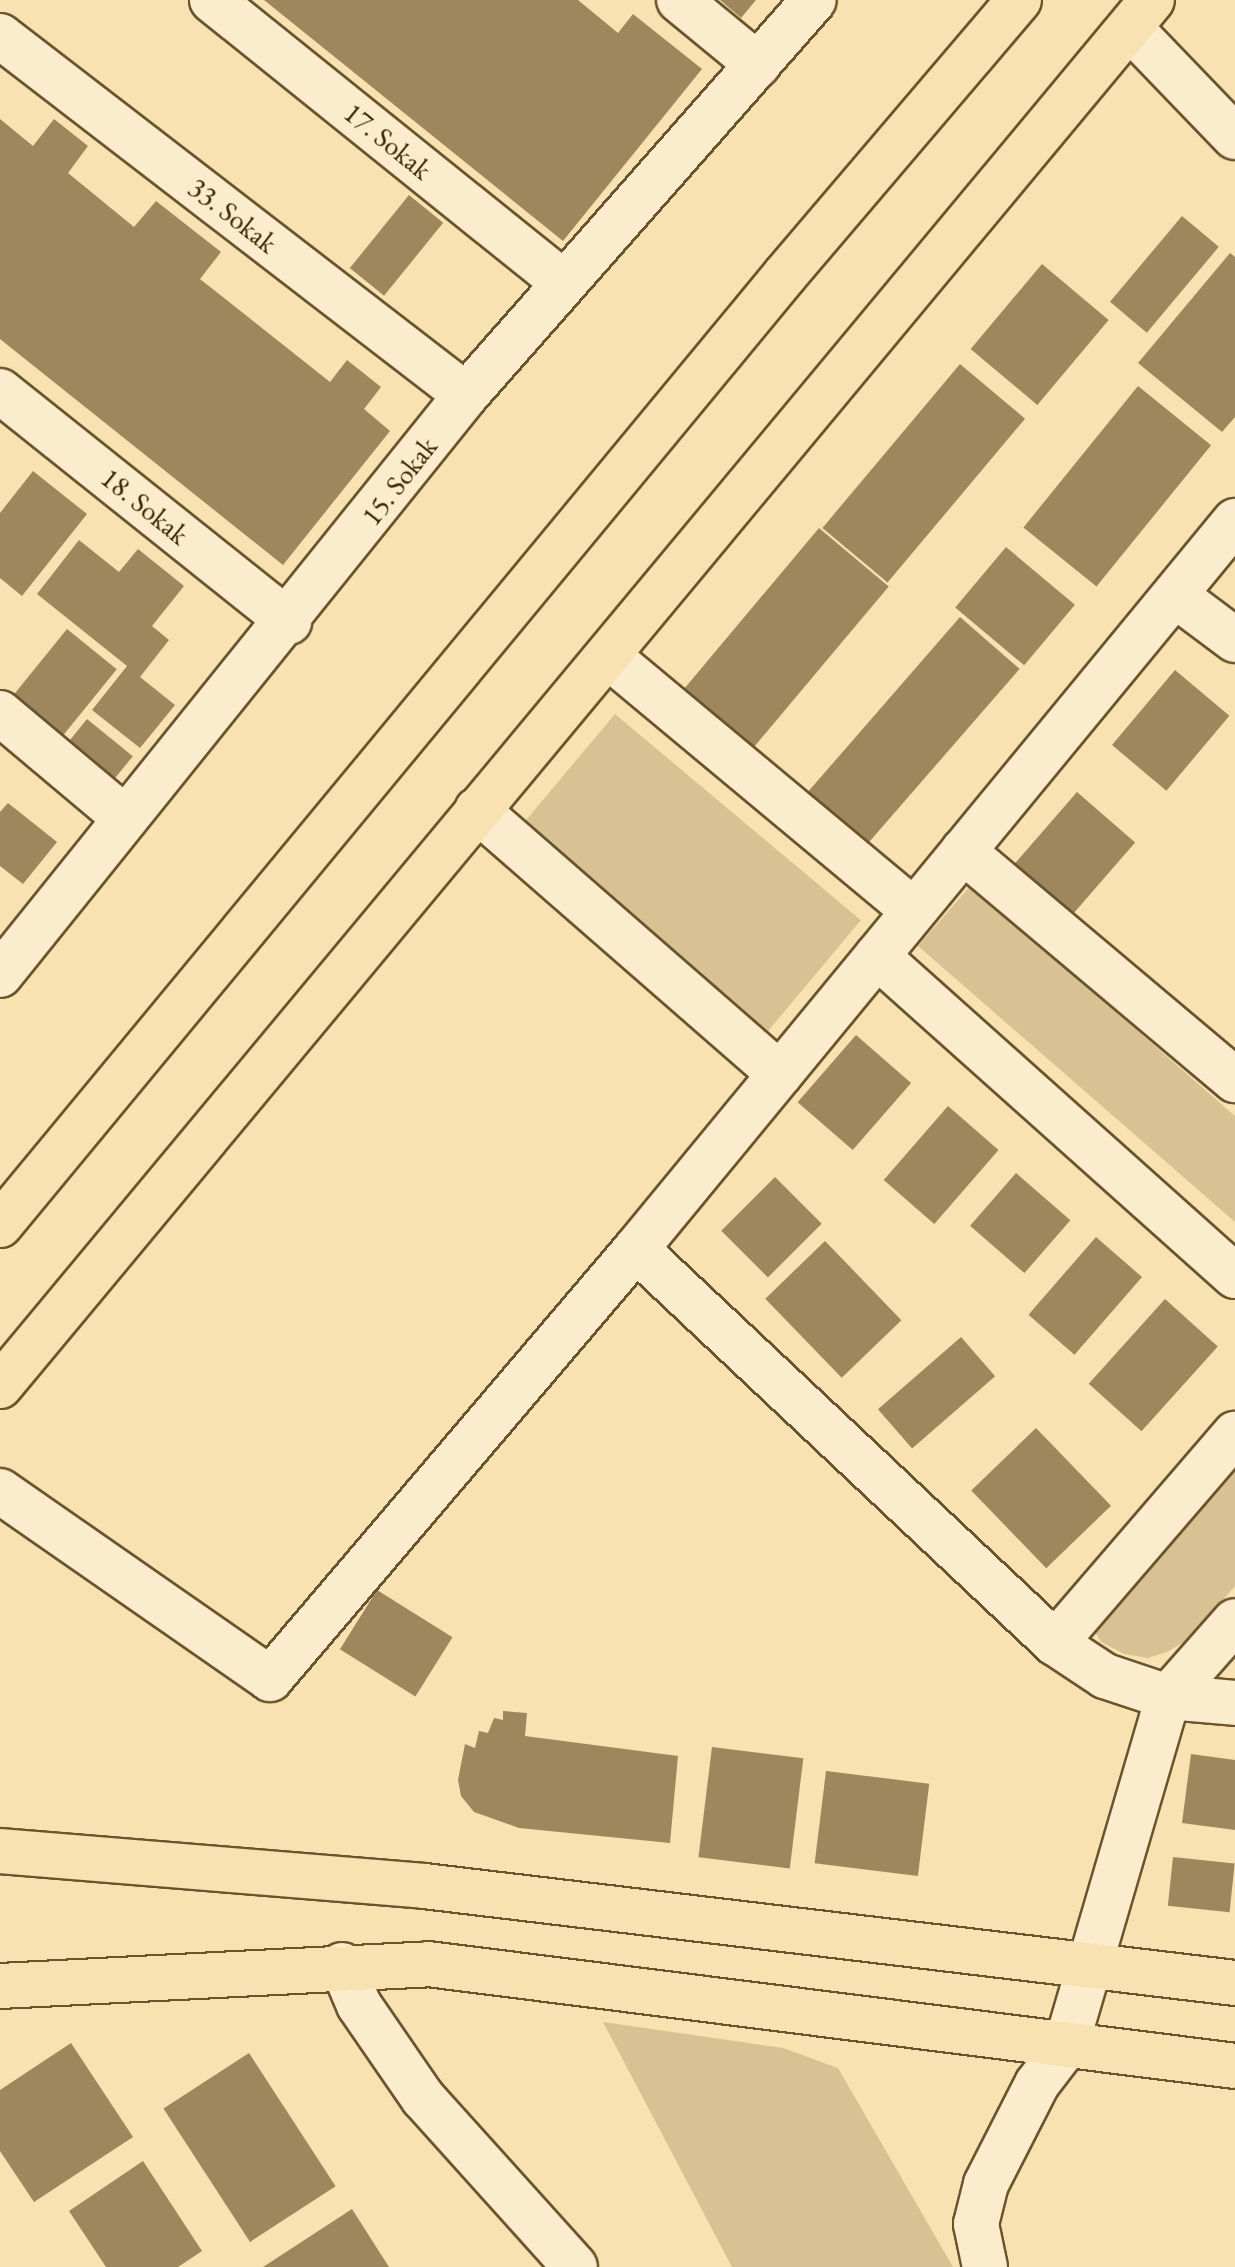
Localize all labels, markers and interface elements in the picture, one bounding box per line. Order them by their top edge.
street label: 17. Sokak [337,96,439,186]
street label: 33. Sokak [182,170,284,260]
street label: 15. Sokak [354,430,444,532]
street label: 18. Sokak [94,461,196,551]

